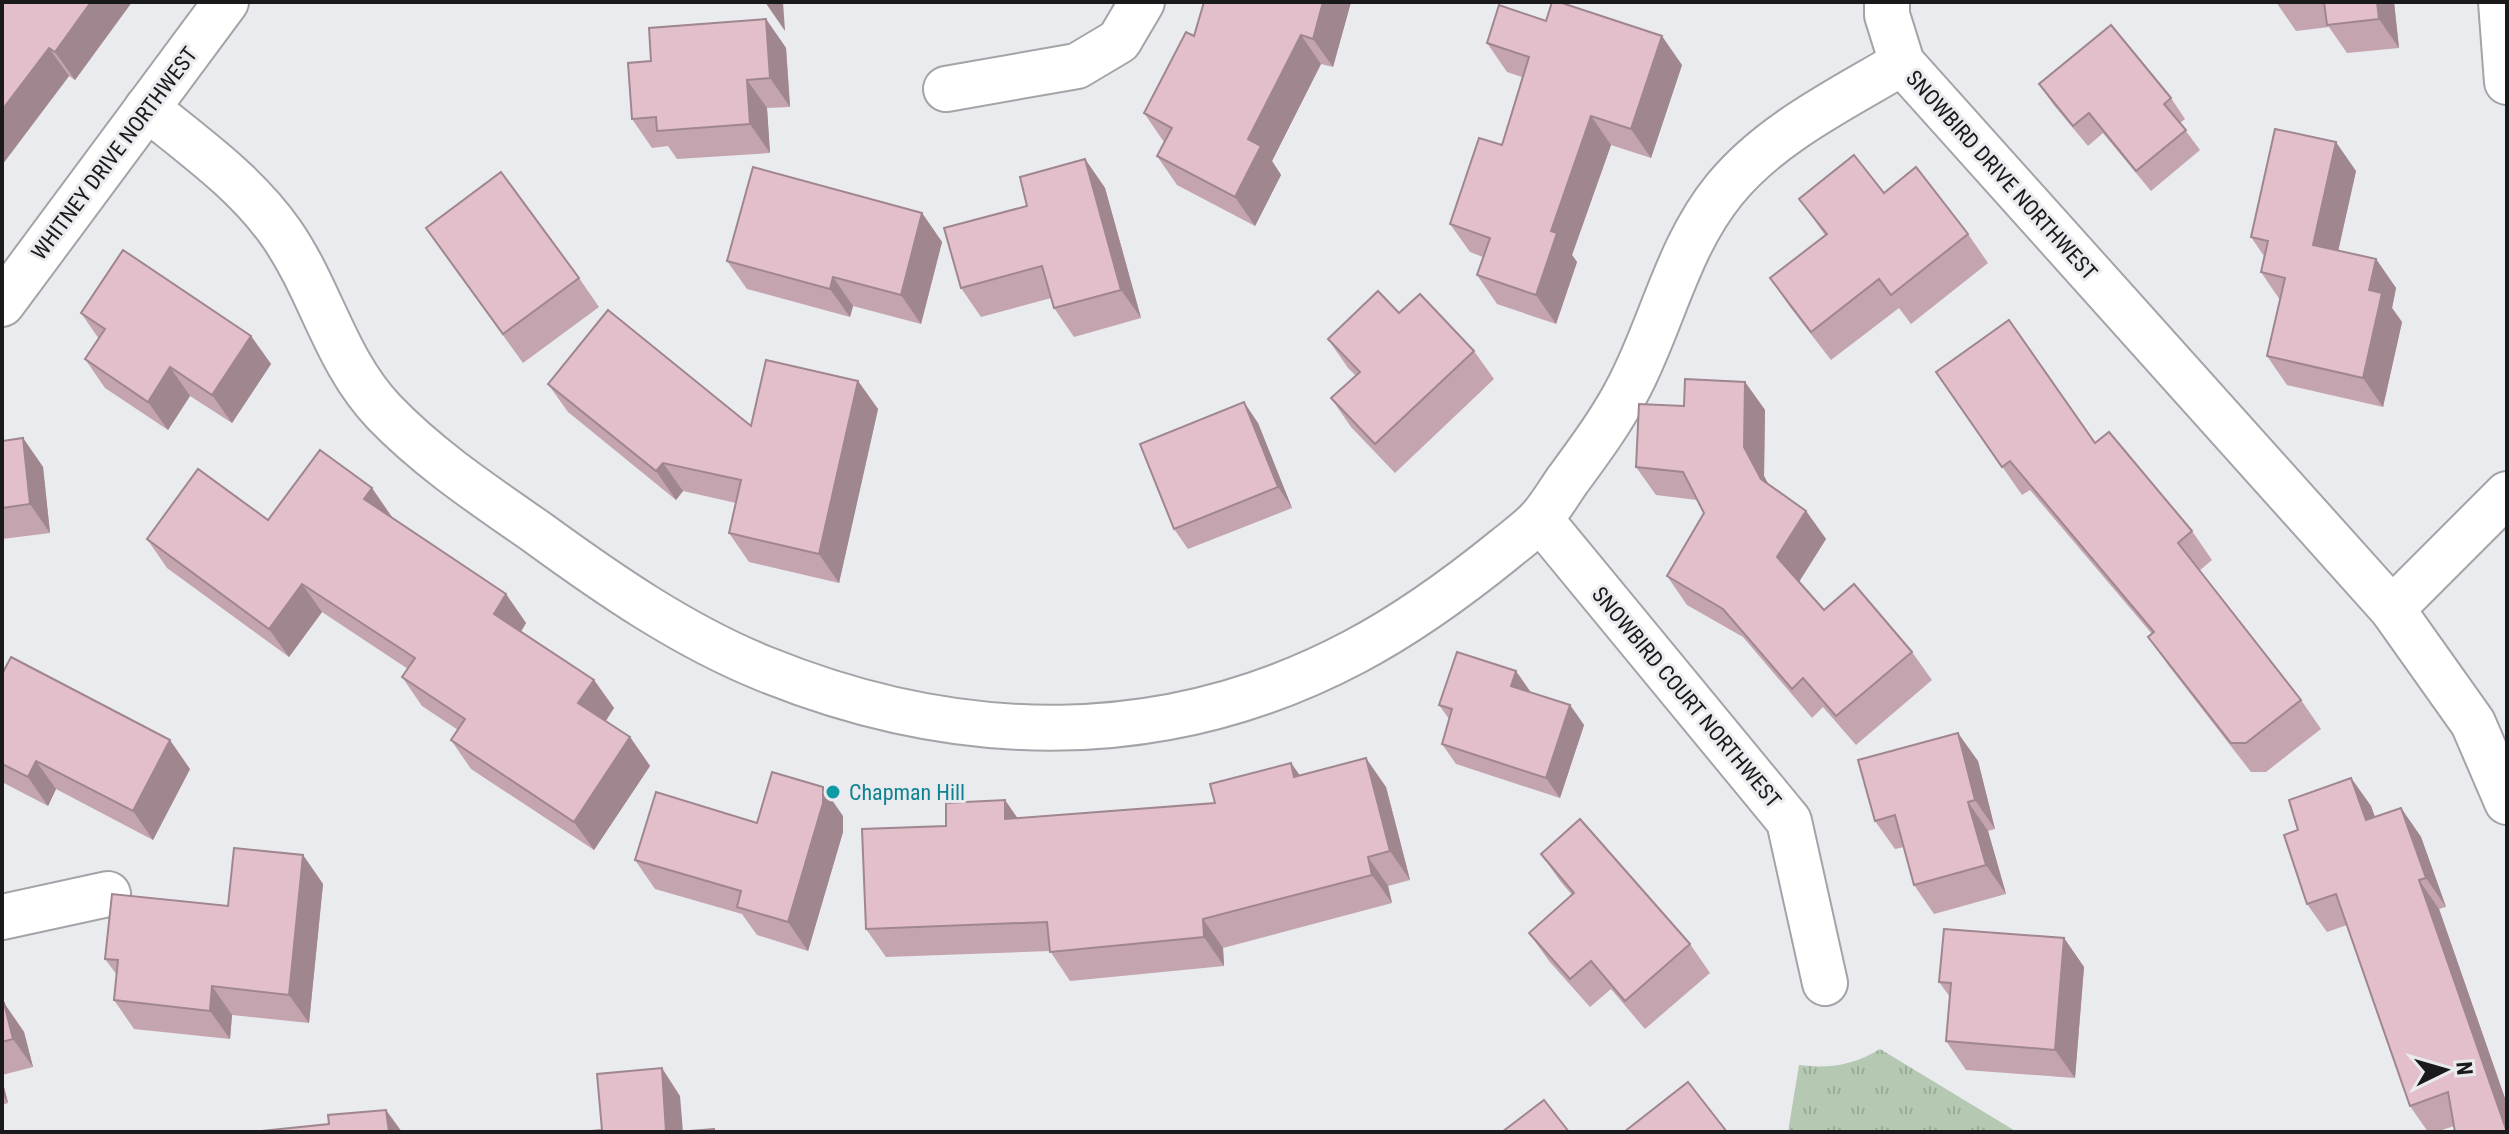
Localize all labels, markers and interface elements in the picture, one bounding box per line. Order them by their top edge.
street label: WHITNEY DRIVE NORTHWEST [26,42,202,264]
street label: SNOWBIRD DRIVE NORTHWEST [1901,65,2102,285]
street label: SNOWBIRD COURT NORTHWEST [1587,582,1786,813]
place label: Chapman Hill [849,780,965,805]
marker: Chapman Hill [824,783,842,801]
north arrow [2405,1030,2485,1110]
text: N [2451,1060,2477,1076]

